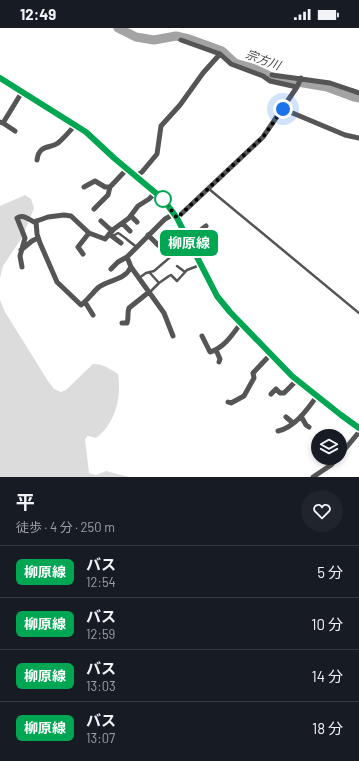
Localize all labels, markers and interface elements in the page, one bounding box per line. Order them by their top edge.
text: 12:49 [20,5,56,23]
water label: 宗方川 [244,46,285,72]
your location [273,99,293,119]
unlabelled marker [154,190,172,208]
line badge: 柳原線 [166,230,212,256]
text: 柳原線 [168,234,210,251]
map controls [311,429,347,465]
button: layers [311,429,347,465]
text: 平 [16,490,35,513]
button: heart [301,490,343,532]
text: 徒歩 · 4 分 · 250 m [16,519,115,535]
text: バス [86,555,116,573]
text: 柳原線 [24,563,66,580]
text: 5 分 [317,563,343,581]
text: 12:54 [86,574,116,590]
text: バス [86,607,116,625]
text: 柳原線 [24,615,66,632]
text: 10 分 [311,615,343,633]
text: 12:59 [86,626,115,642]
text: バス [86,659,116,677]
text: 柳原線 [24,667,66,684]
text: 14 分 [311,667,343,685]
text: 13:03 [86,678,116,694]
text: バス [86,711,116,729]
text: 柳原線 [24,719,66,736]
text: 18 分 [312,719,343,737]
text: 13:07 [86,730,115,746]

